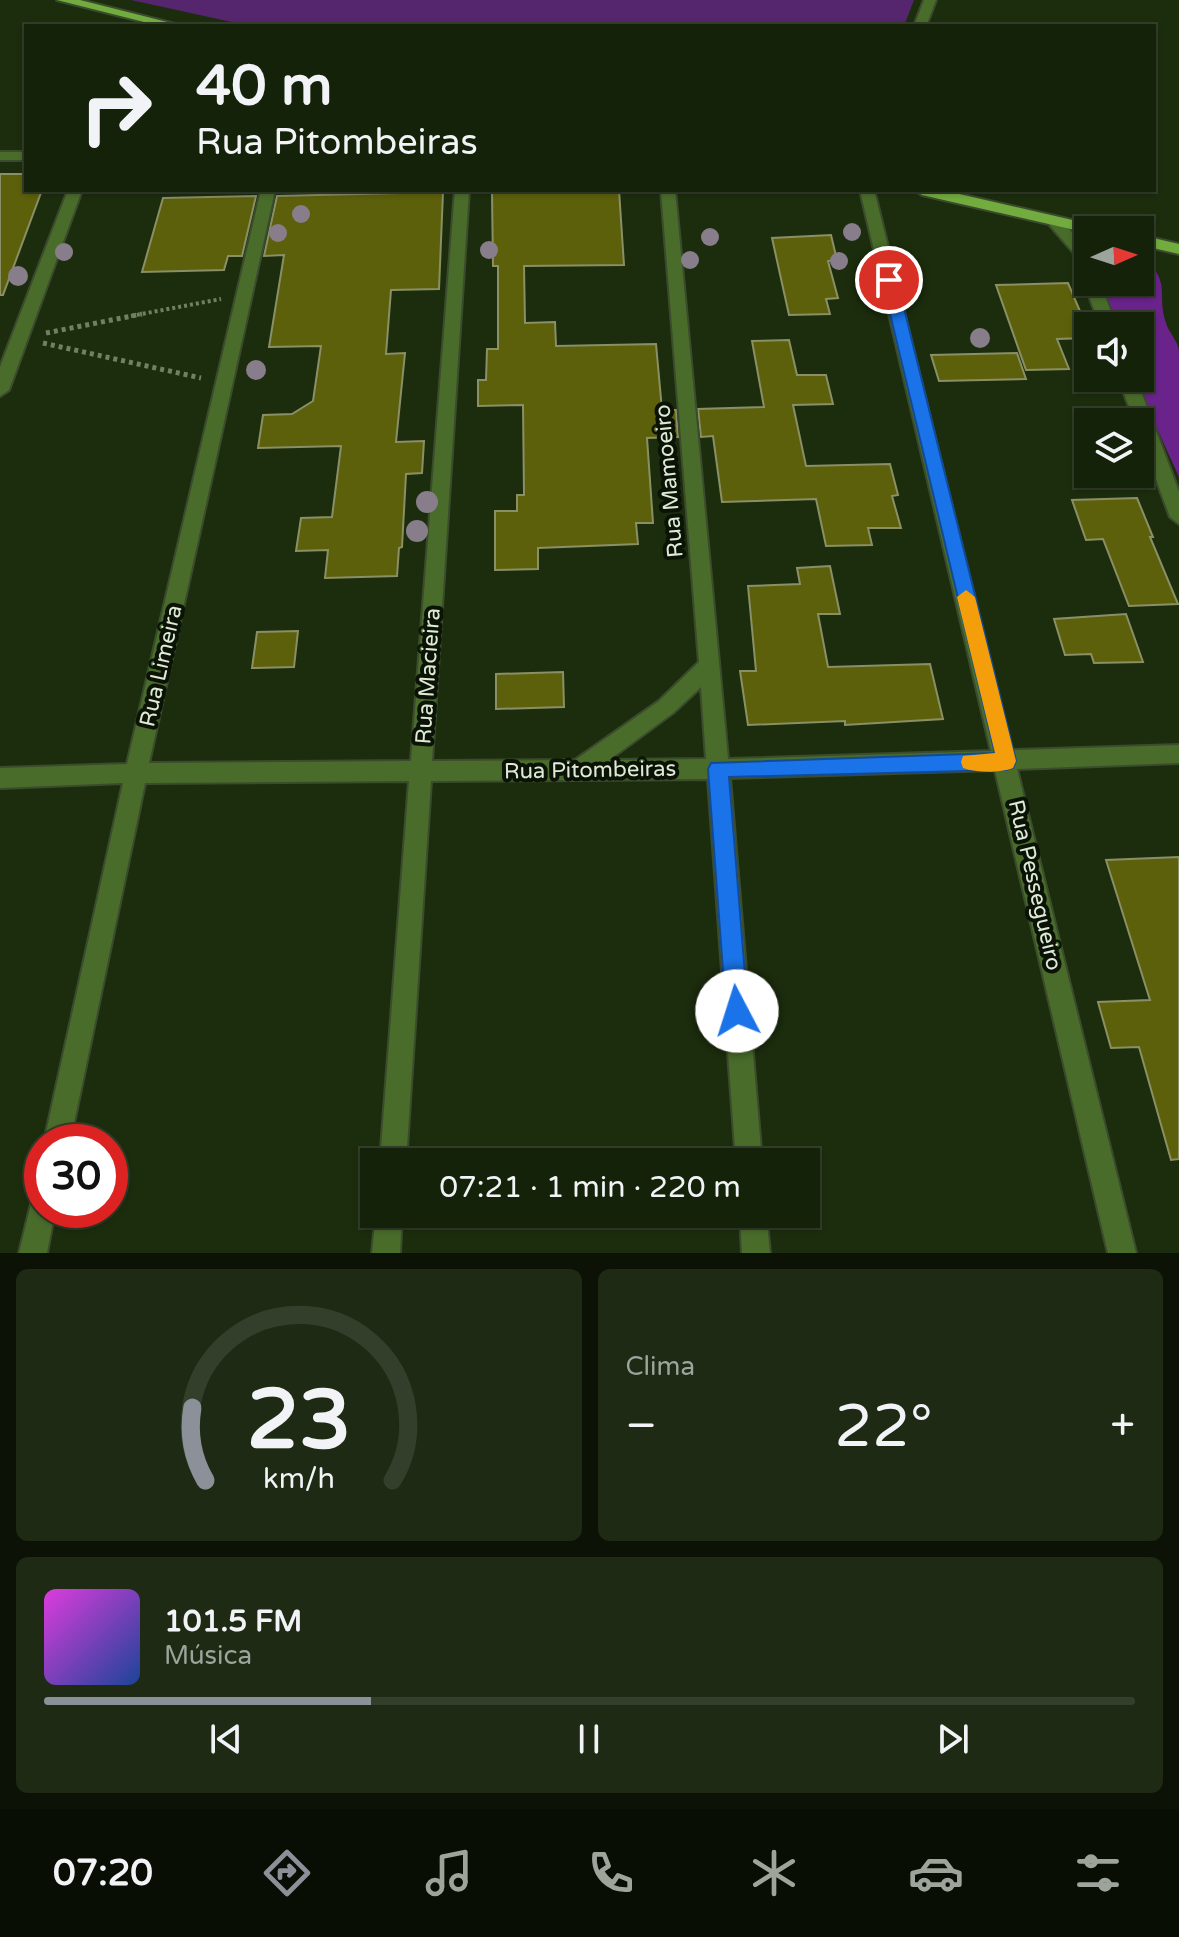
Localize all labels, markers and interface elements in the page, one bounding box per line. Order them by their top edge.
text: 40 m [196,53,332,120]
icon: right [64,56,168,160]
text: Rua Pitombeiras [196,121,478,164]
north arrow [1074,216,1154,296]
map controls [1074,216,1154,488]
pin [855,246,923,314]
icon: arrive [867,258,911,302]
button: sound [1074,312,1154,392]
street label: Rua Mamoeiro [649,403,689,559]
button: layers [1074,408,1154,488]
street label: Rua Limeira [134,603,188,729]
street label: Rua Macieira [410,607,446,745]
street label: Rua Pitombeiras [504,755,676,785]
street label: Rua Pessegueiro [1003,797,1067,973]
position arrow [695,969,779,1053]
speed limit sign: 30 [24,1124,128,1228]
text: 07:21 · 1 min · 220 m [439,1169,741,1206]
text: Clima [626,1351,695,1382]
text: 23 [247,1371,351,1471]
text: 22° [835,1391,933,1463]
text: − [626,1400,657,1453]
text: + [1110,1400,1135,1453]
text: km/h [263,1462,335,1496]
text: 101.5 FM [164,1603,302,1640]
text: Música [164,1640,252,1671]
icon: previous [204,1717,248,1761]
icon: pause [567,1717,611,1761]
icon: next [931,1717,975,1761]
icon: directions [259,1845,315,1901]
icon: music [421,1845,477,1901]
icon: phone [583,1845,639,1901]
icon: climate [746,1845,802,1901]
icon: car [908,1845,964,1901]
icon: filters [1070,1845,1126,1901]
text: 07:20 [53,1852,153,1895]

